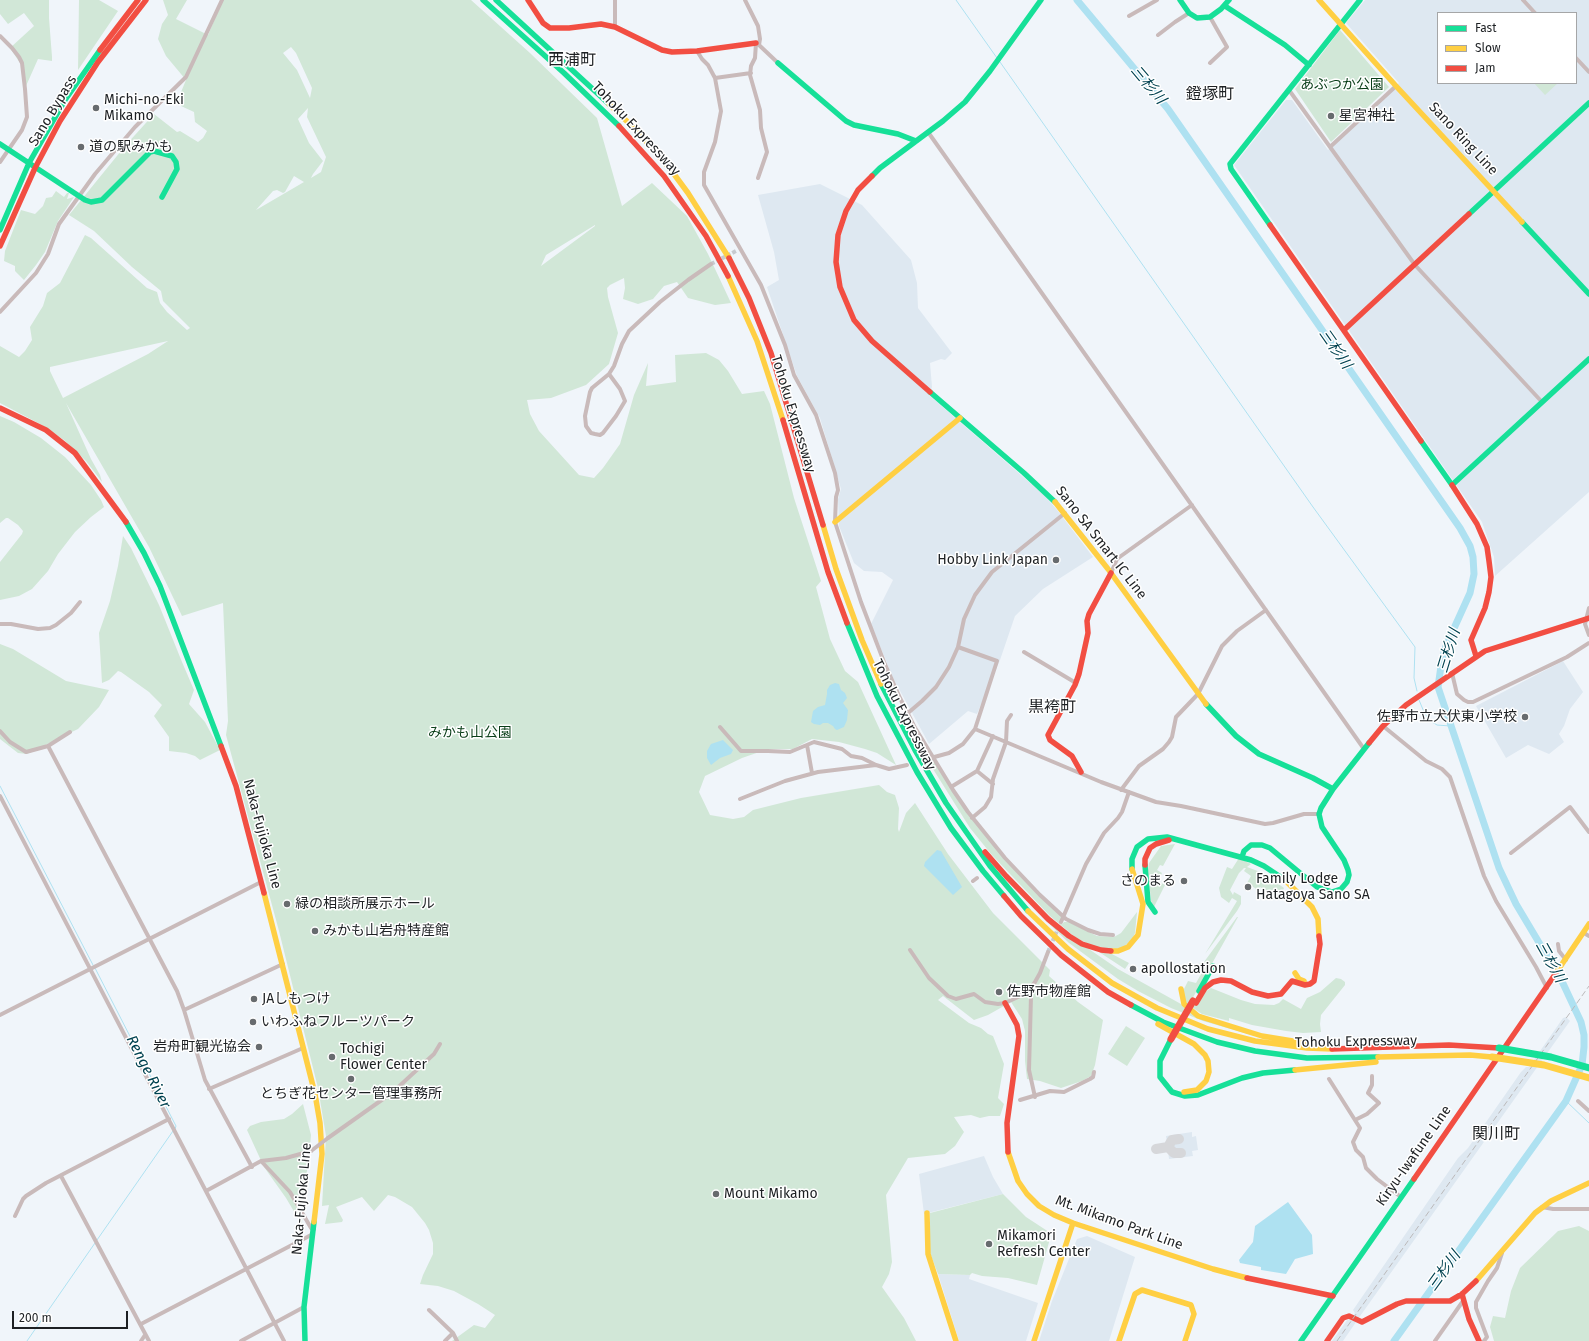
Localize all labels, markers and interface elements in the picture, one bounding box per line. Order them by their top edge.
legend [1437,12,1577,84]
text: Fast [1475,21,1497,35]
text: Slow [1475,41,1501,55]
district label: 西浦町 [548,51,596,71]
text: Jam [1475,61,1495,75]
water label: 三杉川 [1127,62,1169,108]
street label: Sano Bypass [25,73,81,149]
park label: あぶつか公園 [1300,77,1384,93]
street label: Tohoku Expressway [588,79,684,179]
district label: 鐙塚町 [1186,85,1234,105]
place label: Michi-no-Eki Mikamo [104,92,184,124]
street label: Sano Ring Line [1425,99,1501,179]
marker: Michi-no-Eki Mikamo [91,103,101,113]
place label: 星宮神社 [1339,108,1395,124]
marker: 星宮神社 [1326,111,1336,121]
place label: 道の駅みかも [89,139,173,155]
marker: 道の駅みかも [76,142,86,152]
water label: 三杉川 [1315,325,1355,373]
street label: Tohoku Expressway [767,353,819,475]
street label: Sano SA Smart IC Line [1052,483,1150,603]
place label: Hobby Link Japan [937,552,1048,568]
marker: Hobby Link Japan [1051,555,1061,565]
water label: 三杉川 [1434,627,1464,675]
street label: Tohoku Expressway [869,657,939,773]
district label: 黒袴町 [1028,698,1076,718]
place label: 佐野市立犬伏東小学校 [1377,709,1517,725]
marker: 佐野市立犬伏東小学校 [1520,712,1530,722]
park label: みかも山公園 [428,725,512,741]
street label: Naka-Fujioka Line [239,777,285,891]
place label: Family Lodge Hatagoya Sano SA [1256,871,1370,904]
place label: さのまる [1120,873,1176,889]
marker: さのまる [1179,876,1189,886]
marker: Family Lodge Hatagoya Sano SA [1243,882,1253,892]
place label: 緑の相談所展示ホール [295,896,435,912]
marker: 緑の相談所展示ホール [282,899,292,909]
place label: みかも山岩舟特産館 [323,923,449,939]
marker: みかも山岩舟特産館 [310,926,320,936]
water label: 三杉川 [1531,938,1569,986]
place label: apollostation [1141,961,1226,977]
marker: apollostation [1128,964,1138,974]
place label: 佐野市物産館 [1007,984,1091,1000]
marker: 佐野市物産館 [994,987,1004,997]
place label: JAしもつけ [262,991,330,1007]
marker: JAしもつけ [249,994,259,1004]
place label: いわふねフルーツパーク [261,1014,415,1030]
marker: いわふねフルーツパーク [248,1017,258,1027]
water label: Renge River [122,1033,174,1111]
street label: Tohoku Expressway [1295,1033,1417,1051]
place label: 岩舟町観光協会 [153,1039,251,1055]
place label: Tochigi Flower Center [340,1041,427,1074]
marker: 岩舟町観光協会 [254,1042,264,1052]
marker: Tochigi Flower Center [327,1052,337,1062]
marker: とちぎ花センター管理事務所 [346,1074,356,1084]
place label: とちぎ花センター管理事務所 [260,1086,442,1102]
street label: Kiryu-Iwafune Line [1373,1102,1455,1210]
district label: 関川町 [1472,1125,1520,1145]
street label: Naka-Fujioka Line [289,1142,315,1256]
place label: Mount Mikamo [724,1186,818,1202]
marker: Mount Mikamo [711,1189,721,1199]
street label: Mt. Mikamo Park Line [1053,1192,1185,1254]
place label: Mikamori Refresh Center [997,1228,1090,1260]
marker: Mikamori Refresh Center [984,1239,994,1249]
water label: 三杉川 [1423,1248,1465,1294]
scale bar [14,1303,130,1329]
text: 200 m [19,1311,52,1325]

